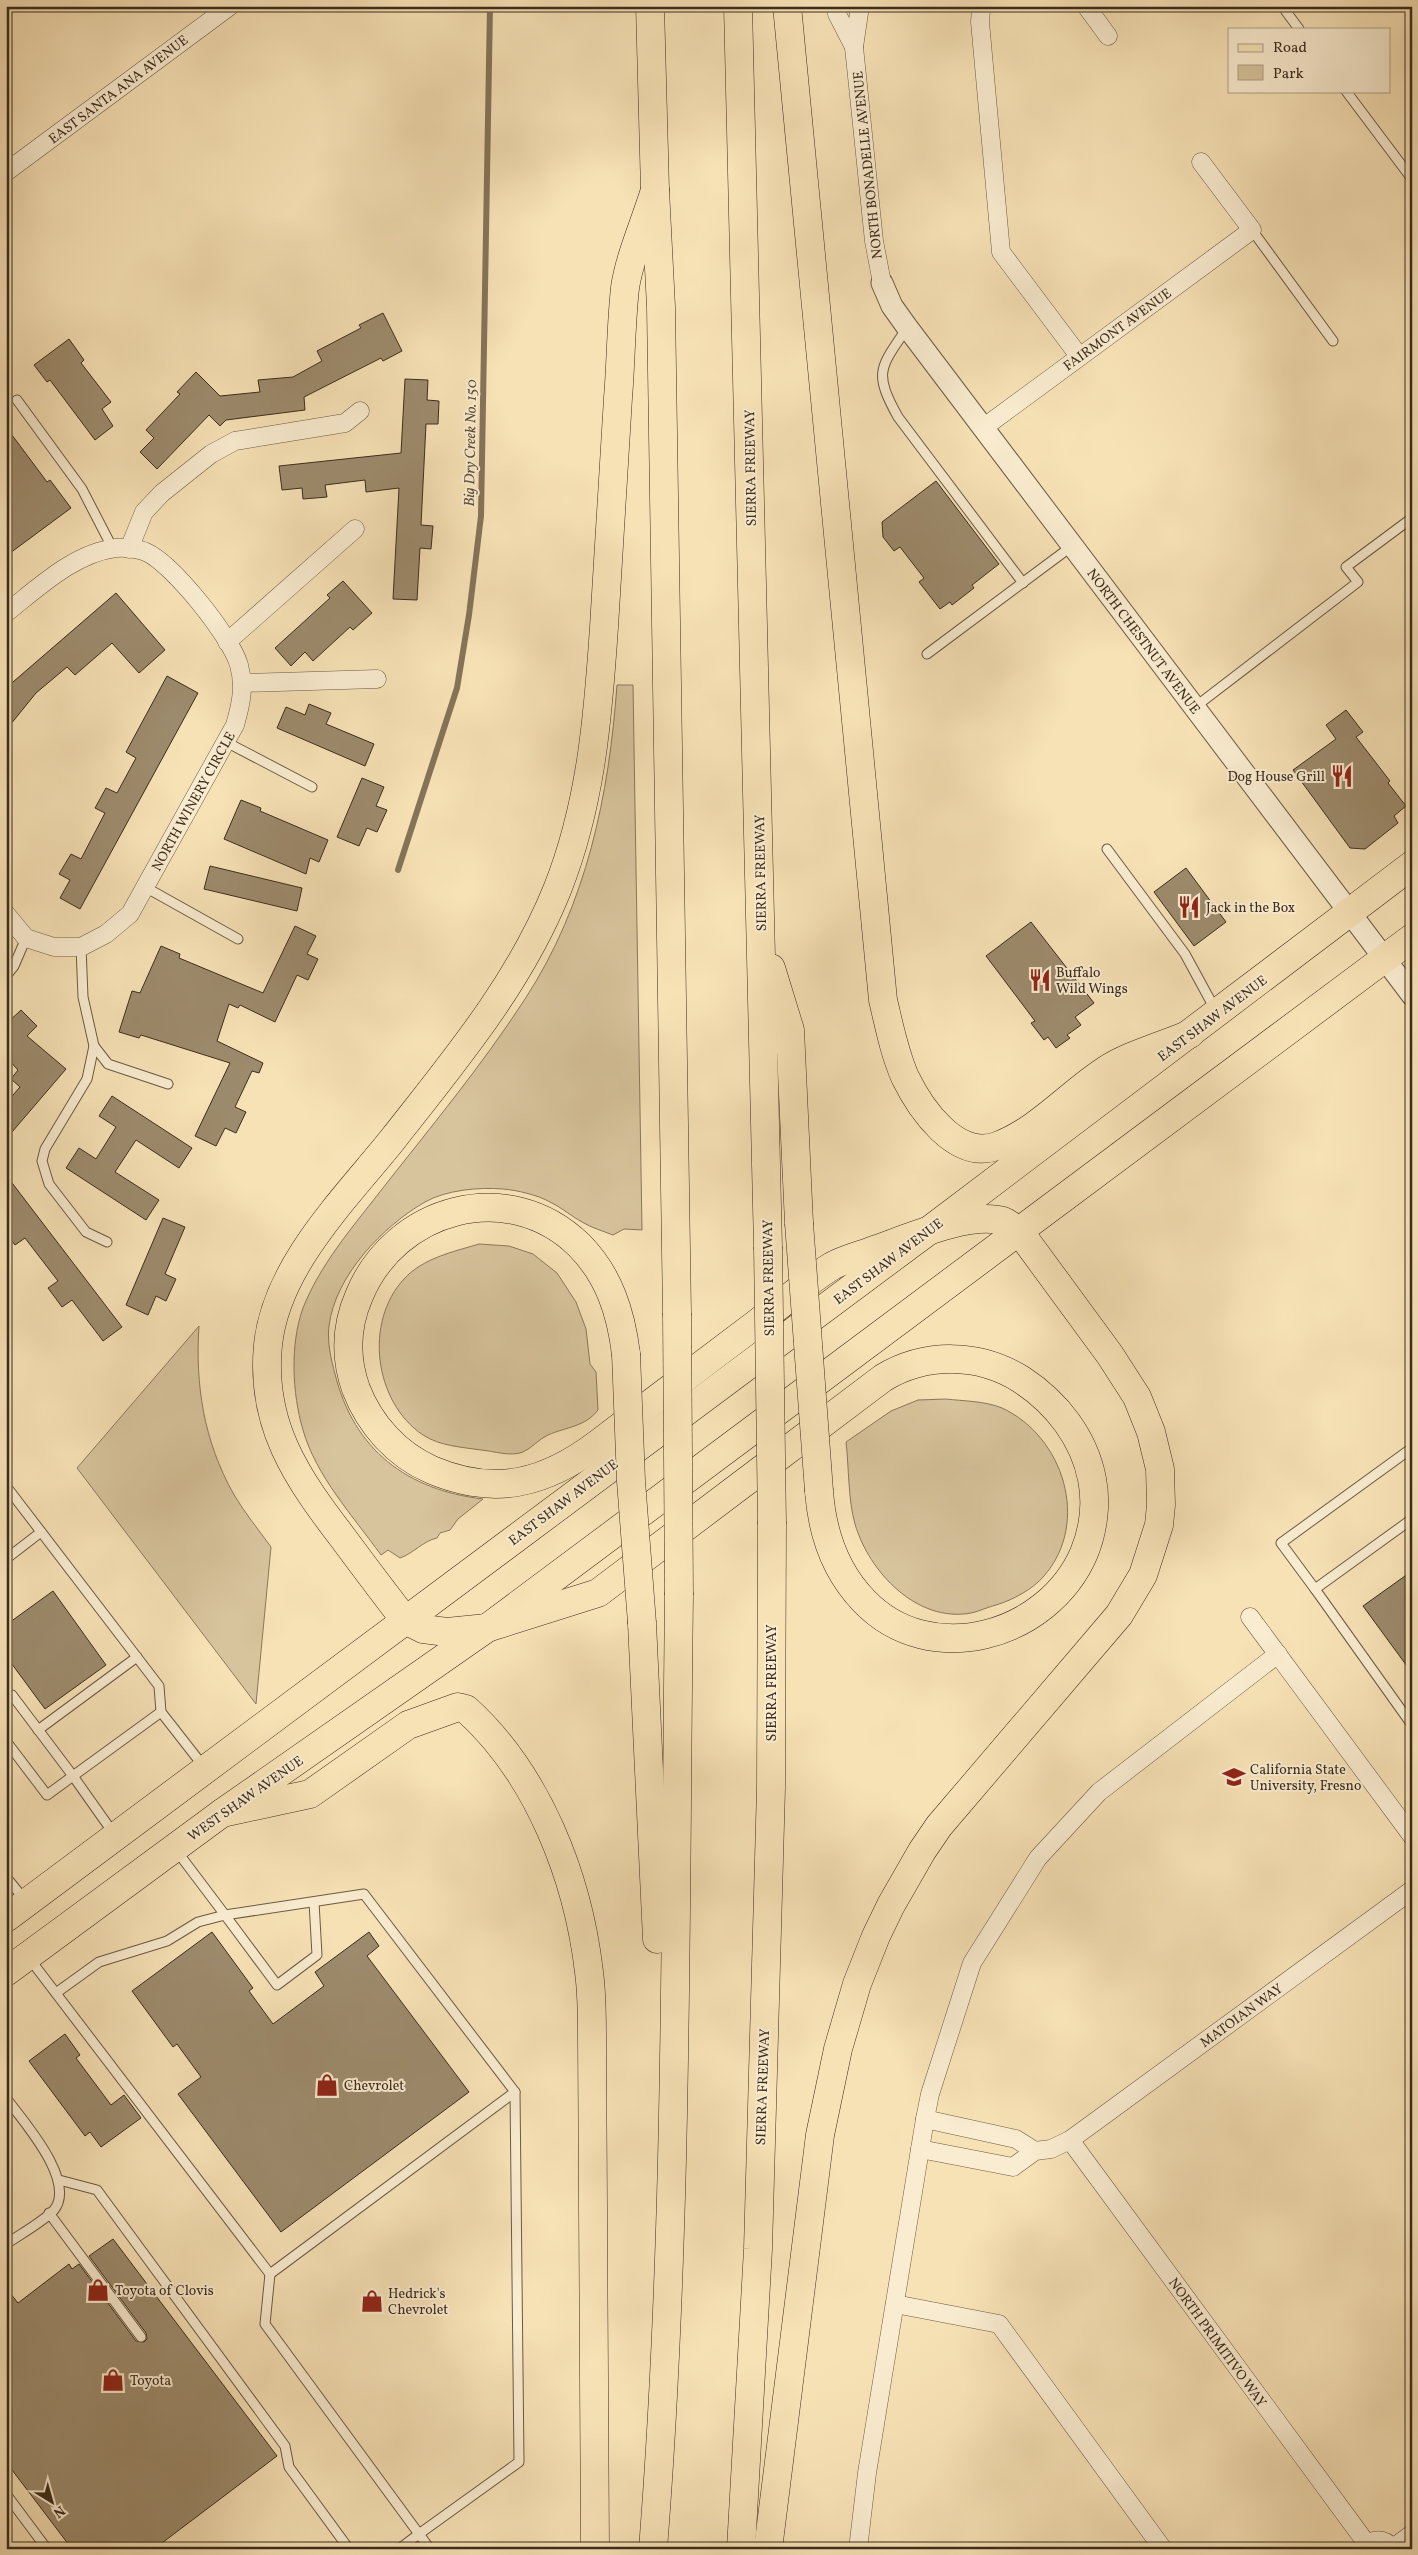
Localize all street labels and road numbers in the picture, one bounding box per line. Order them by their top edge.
street label: EAST SANTA ANA AVENUE [45,31,193,149]
street label: NORTH BONADELLE AVENUE [849,70,888,260]
street label: FAIRMONT AVENUE [1060,284,1176,376]
street label: SIERRA FREEWAY [741,409,762,527]
street label: NORTH CHESTNUT AVENUE [1082,565,1204,719]
street label: NORTH WINERY CIRCLE [148,728,241,875]
street label: SIERRA FREEWAY [751,814,772,932]
street label: EAST SHAW AVENUE [1154,972,1272,1067]
street label: EAST SHAW AVENUE [830,1215,948,1310]
street label: SIERRA FREEWAY [759,1219,780,1337]
street label: EAST SHAW AVENUE [505,1456,623,1551]
street label: SIERRA FREEWAY [763,1624,782,1741]
street label: WEST SHAW AVENUE [184,1752,308,1846]
street label: MATOIAN WAY [1197,1980,1287,2053]
street label: SIERRA FREEWAY [752,2028,775,2146]
street label: NORTH PRIMITIVO WAY [1163,2274,1270,2412]

